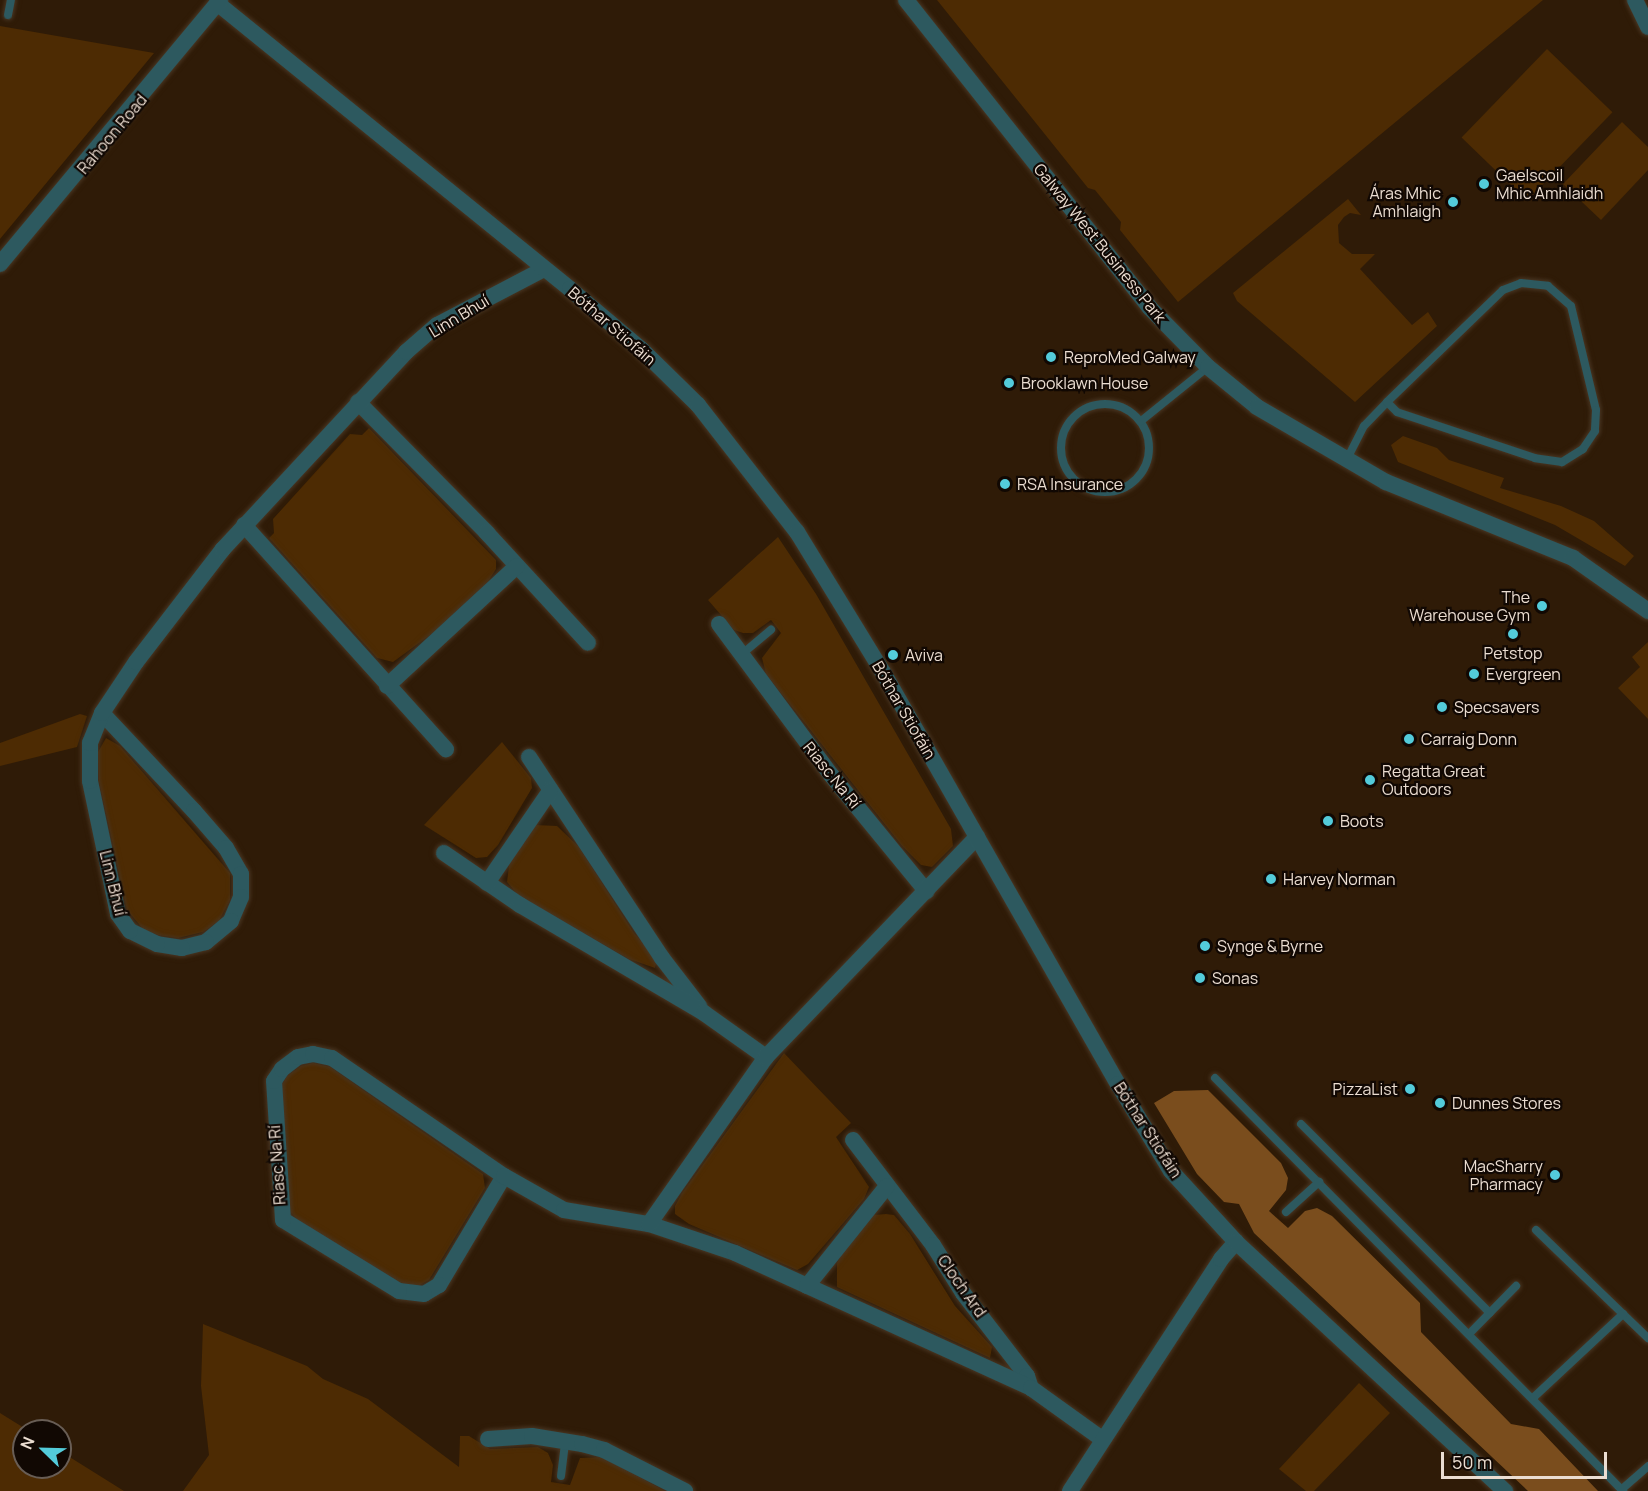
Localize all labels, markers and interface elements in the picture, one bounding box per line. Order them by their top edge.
street label: Rahoon Road [73,90,151,178]
street label: Galway West Business Park [1030,160,1170,326]
place label: Gaelscoil Mhic Amhlaidh [1496,165,1603,203]
marker: Gaelscoil Mhic Amhlaidh [1477,177,1491,191]
place label: Áras Mhic Amhlaigh [1369,183,1441,221]
marker: Áras Mhic Amhlaigh [1446,195,1460,209]
street label: Bóthar Stiofáin [564,283,660,369]
street label: Linn Bhuí [425,291,493,341]
place label: ReproMed Galway [1064,347,1196,367]
marker: ReproMed Galway [1042,348,1060,366]
place label: Brooklawn House [1021,373,1148,393]
marker: Brooklawn House [1002,376,1016,390]
place label: RSA Insurance [1017,474,1123,494]
marker: RSA Insurance [998,477,1012,491]
place label: The Warehouse Gym [1409,587,1530,625]
marker: The Warehouse Gym [1535,599,1549,613]
marker: Petstop [1506,627,1520,641]
place label: Petstop [1484,643,1542,663]
place label: Aviva [905,645,943,665]
marker: Aviva [886,648,900,662]
street label: Bóthar Stiofáin [868,658,940,762]
place label: Evergreen [1486,664,1561,684]
marker: Evergreen [1467,667,1481,681]
place label: Specsavers [1454,697,1540,717]
marker: Specsavers [1435,700,1449,714]
place label: Carraig Donn [1421,729,1517,749]
marker: Carraig Donn [1402,732,1416,746]
street label: Riasc Na Rí [799,738,865,812]
place label: Regatta Great Outdoors [1382,761,1485,799]
marker: Regatta Great Outdoors [1363,773,1377,787]
place label: Boots [1340,811,1384,831]
marker: Boots [1321,814,1335,828]
street label: Linn Bhuí [96,848,130,918]
place label: Harvey Norman [1283,869,1395,889]
marker: Harvey Norman [1264,872,1278,886]
place label: Synge & Byrne [1217,936,1323,956]
marker: Synge & Byrne [1198,939,1212,953]
place label: Sonas [1212,968,1258,988]
marker: Sonas [1193,971,1207,985]
street label: Bóthar Stiofáin [1110,1079,1186,1181]
place label: PizzaList [1333,1079,1398,1099]
marker: PizzaList [1403,1082,1417,1096]
place label: Dunnes Stores [1452,1093,1561,1113]
marker: Dunnes Stores [1433,1096,1447,1110]
street label: Riasc Na Rí [265,1124,289,1206]
place label: MacSharry Pharmacy [1464,1156,1543,1194]
marker: MacSharry Pharmacy [1548,1168,1562,1182]
street label: Cloch Ard [934,1251,990,1321]
north arrow [12,1419,72,1479]
text: N [15,1433,40,1452]
scale bar [1444,1440,1610,1478]
text: 50 m [1452,1450,1492,1474]

